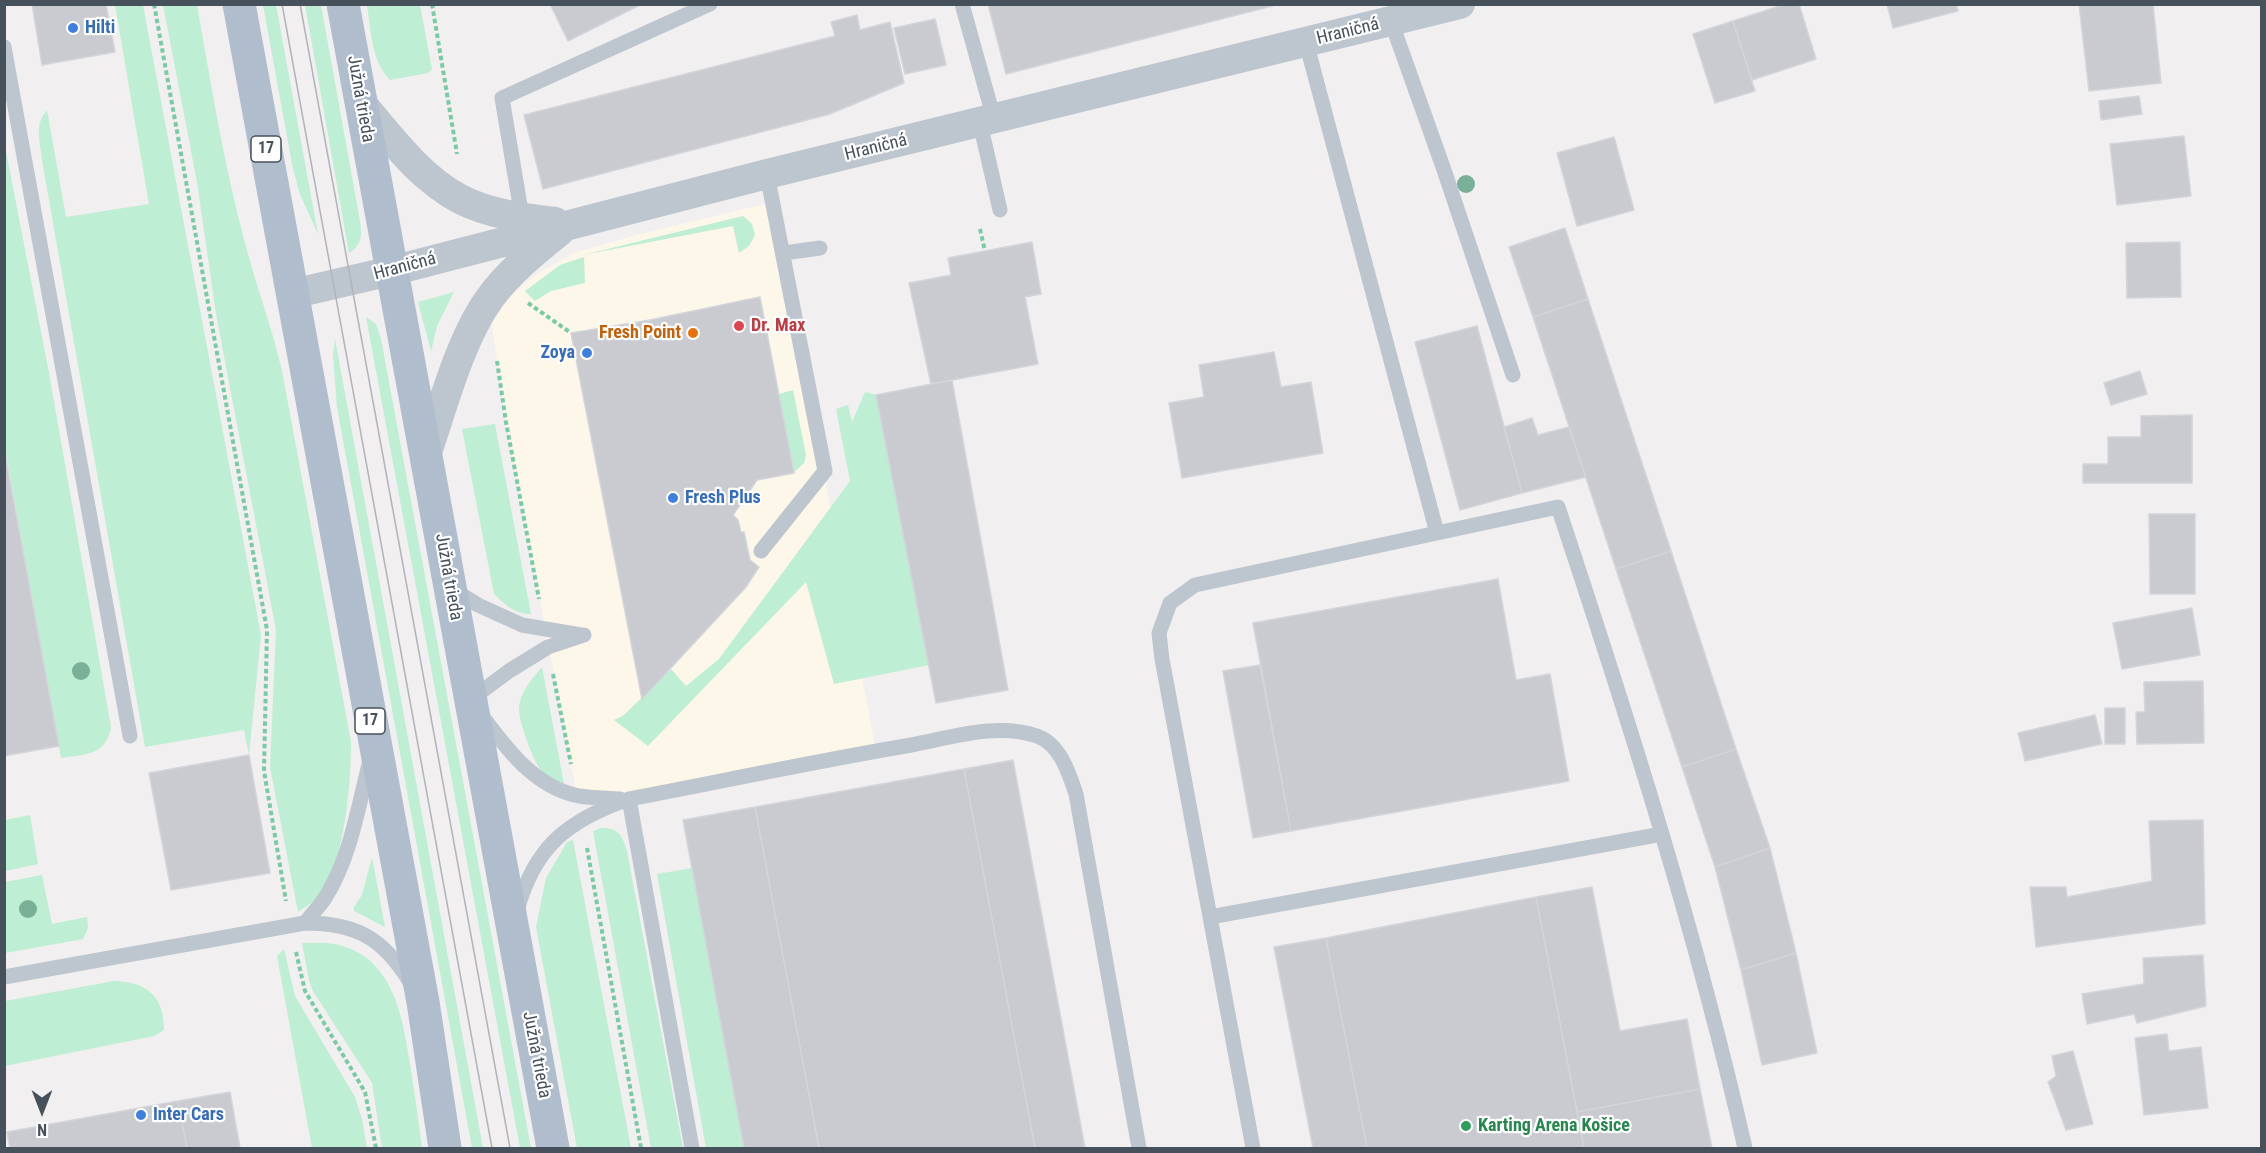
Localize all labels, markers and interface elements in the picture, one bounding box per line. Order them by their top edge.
street label: Hraničná [1315,14,1381,50]
place label: Hilti [85,17,115,39]
marker: Hilti [66,21,80,35]
street label: Južná trieda [342,54,378,144]
street label: Hraničná [843,130,909,166]
road number: 17 [251,136,281,162]
street label: Hraničná [372,248,438,286]
place label: Dr. Max [751,315,805,337]
marker: Dr. Max [732,319,746,333]
place label: Fresh Point [599,322,681,344]
marker: Fresh Point [686,326,700,340]
place label: Zoya [540,342,575,364]
marker: Zoya [580,346,594,360]
place label: Fresh Plus [685,487,761,509]
marker: Fresh Plus [666,491,680,505]
street label: Južná trieda [430,532,466,622]
road number: 17 [355,708,385,734]
street label: Južná trieda [517,1010,555,1100]
north arrow [12,1081,72,1141]
place label: Inter Cars [153,1104,224,1126]
marker: Inter Cars [134,1108,148,1122]
place label: Karting Arena Košice [1478,1115,1630,1137]
marker: Karting Arena Košice [1459,1119,1473,1133]
text: N [37,1120,47,1139]

